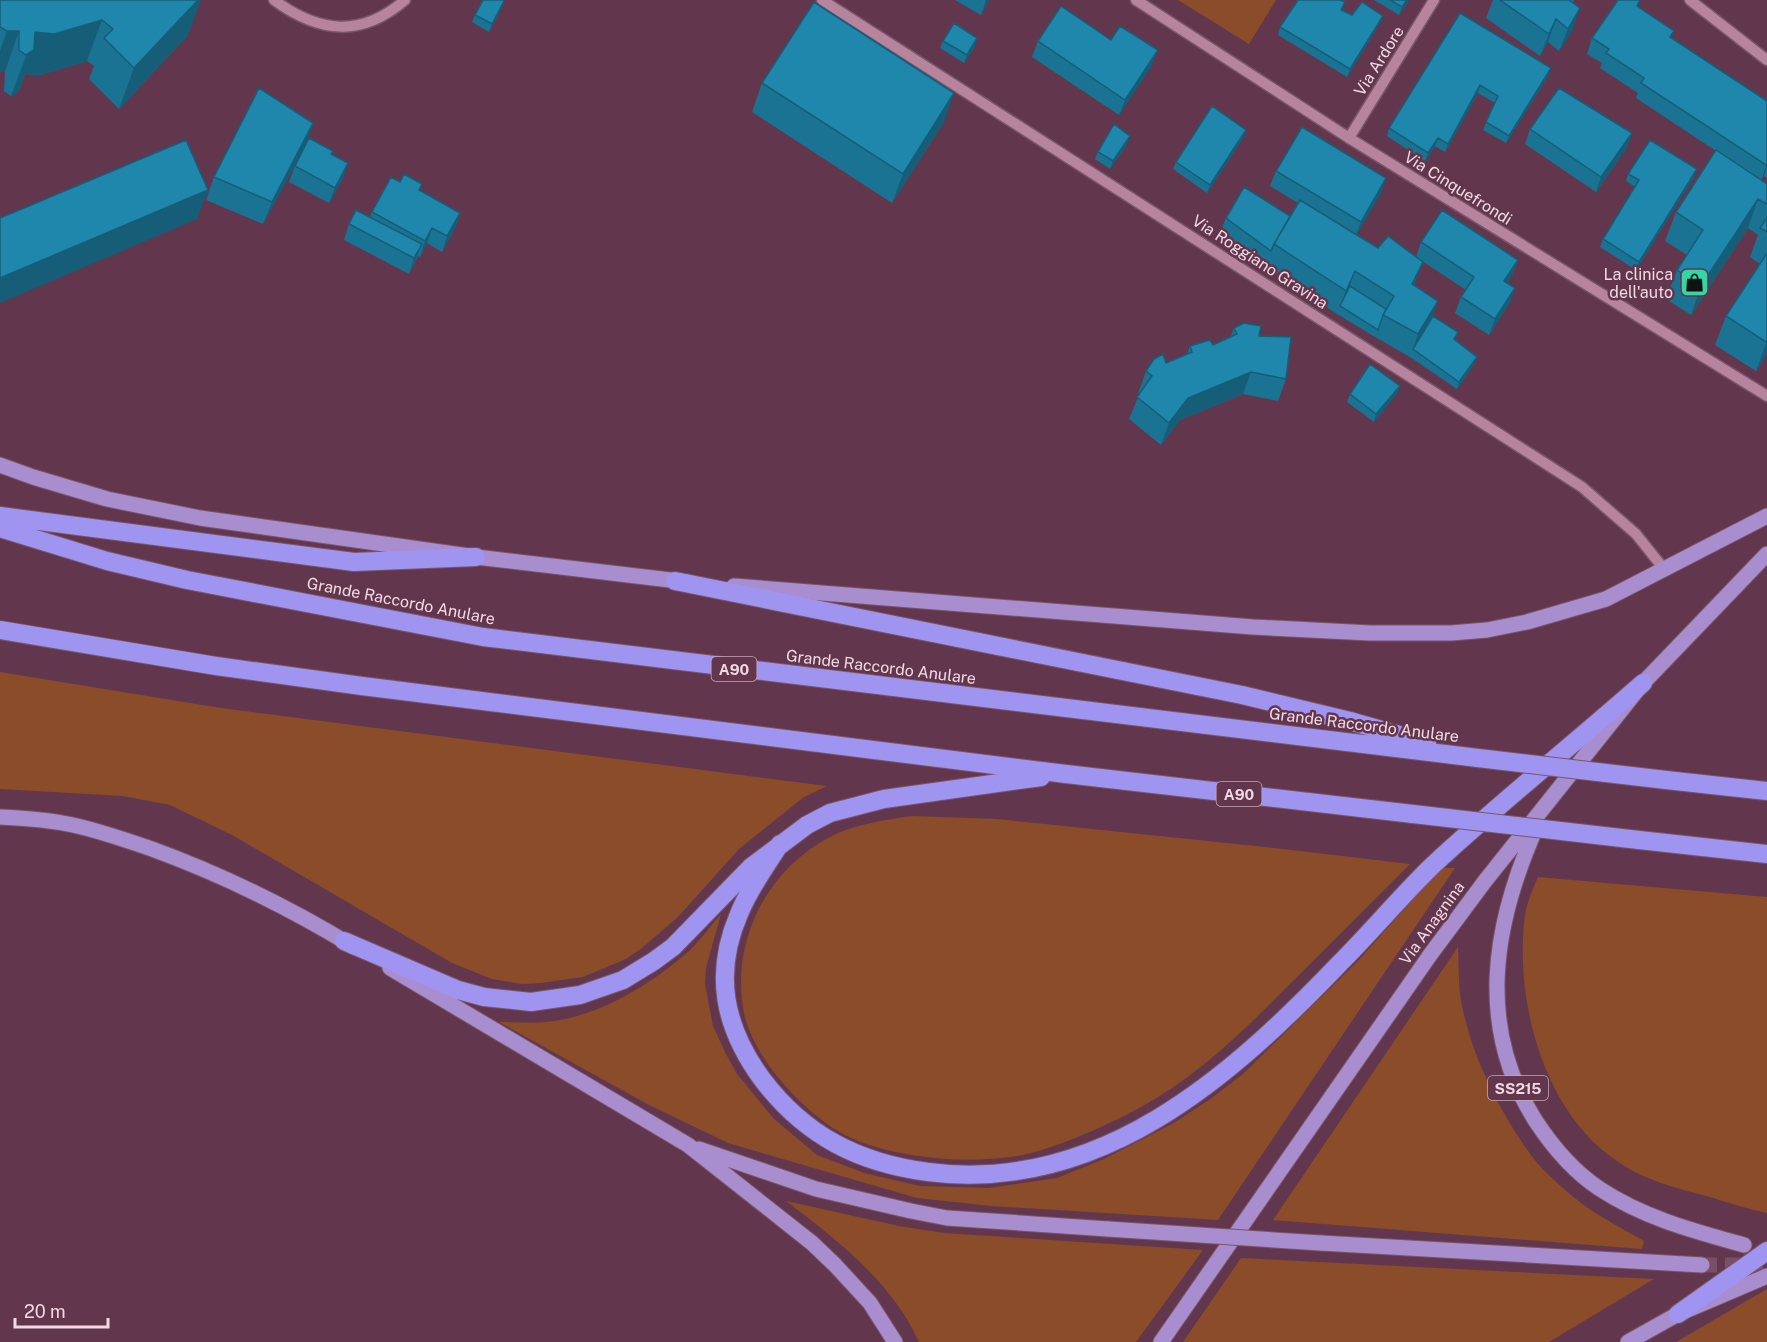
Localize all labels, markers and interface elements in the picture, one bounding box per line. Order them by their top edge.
street label: Via Ardore [1350,23,1408,99]
street label: Via Cinquefrondi [1401,147,1515,229]
street label: Via Roggiano Gravina [1189,211,1331,313]
place label: La clinica dell'auto [1603,265,1673,302]
shop icon: La clinica dell'auto [1678,267,1710,299]
street label: Grande Raccordo Anulare [305,573,497,629]
street label: Grande Raccordo Anulare [785,646,977,688]
road number: A90 [712,657,756,681]
street label: Grande Raccordo Anulare [1268,704,1460,746]
road number: A90 [1216,782,1262,806]
street label: Via Anagnina [1395,878,1469,968]
road number: SS215 [1488,1076,1548,1100]
scale bar [15,1291,108,1329]
text: 20 m [24,1301,66,1322]

